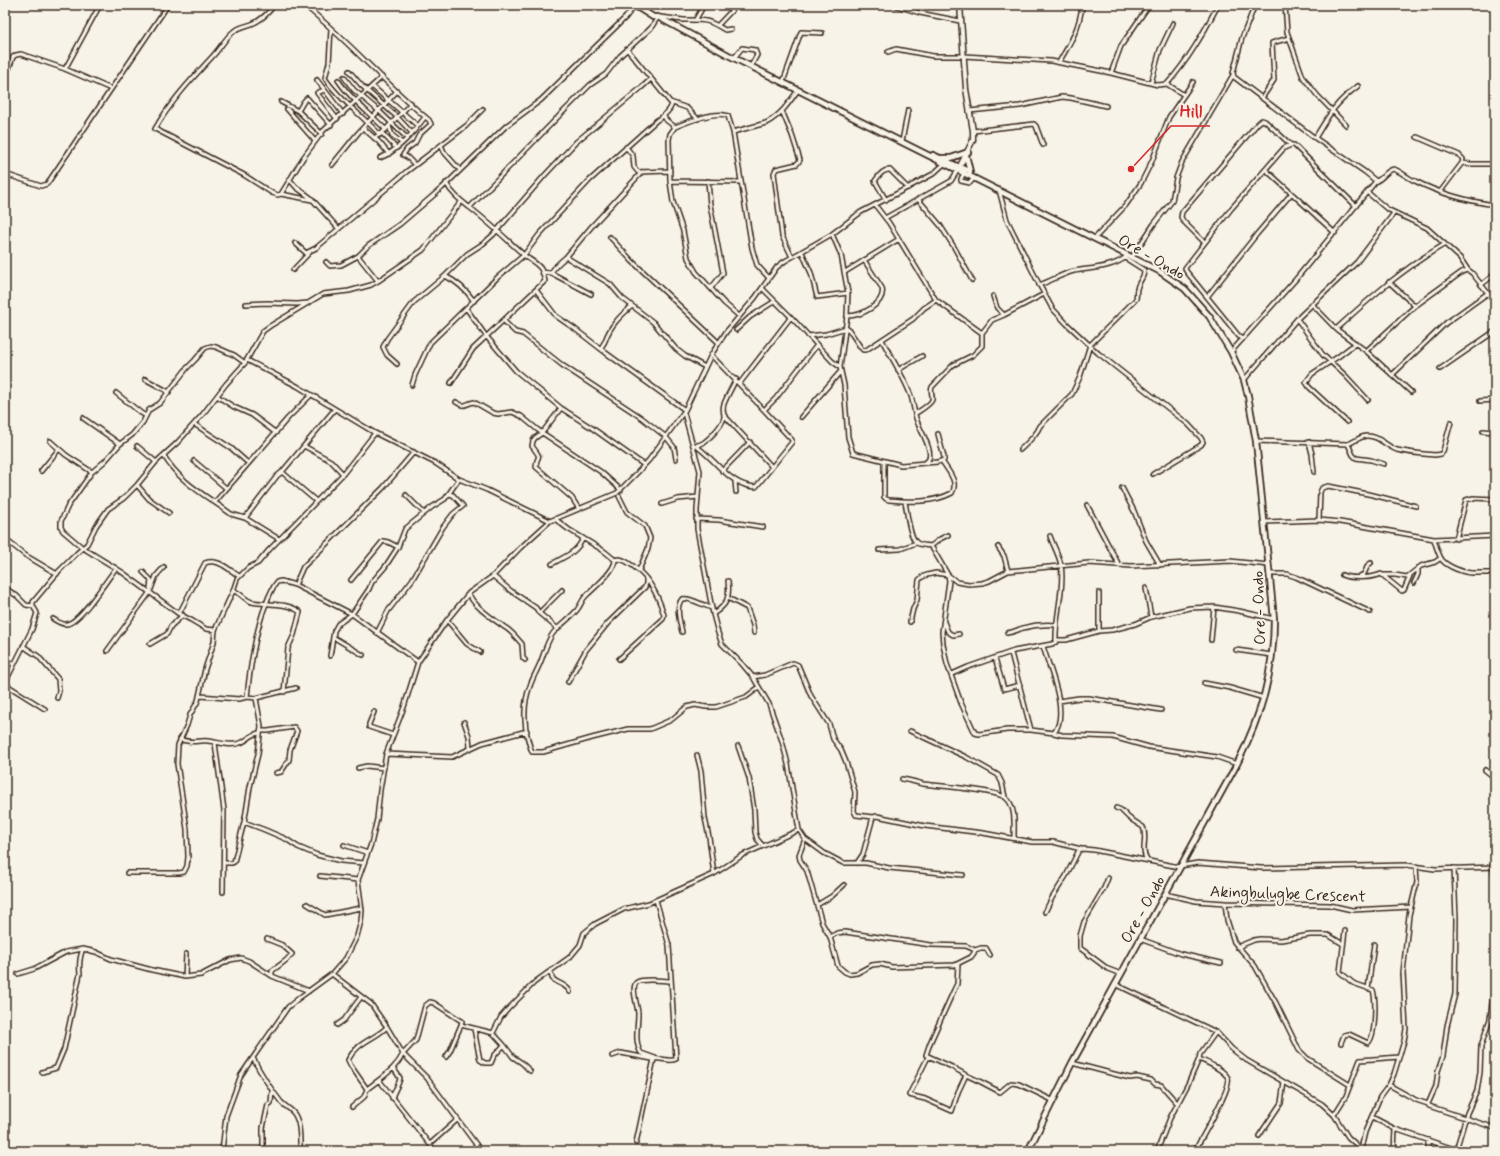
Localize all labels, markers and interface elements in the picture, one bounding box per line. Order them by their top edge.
callout: Hill [1171,97,1210,126]
text: Hill [1180,101,1203,123]
street label: Ore - Ondo [1114,230,1189,285]
street label: Ore - Ondo [1248,571,1271,645]
street label: Ore - Ondo [1116,872,1170,947]
street label: Akingbulugbe Crescent [1210,881,1367,909]

